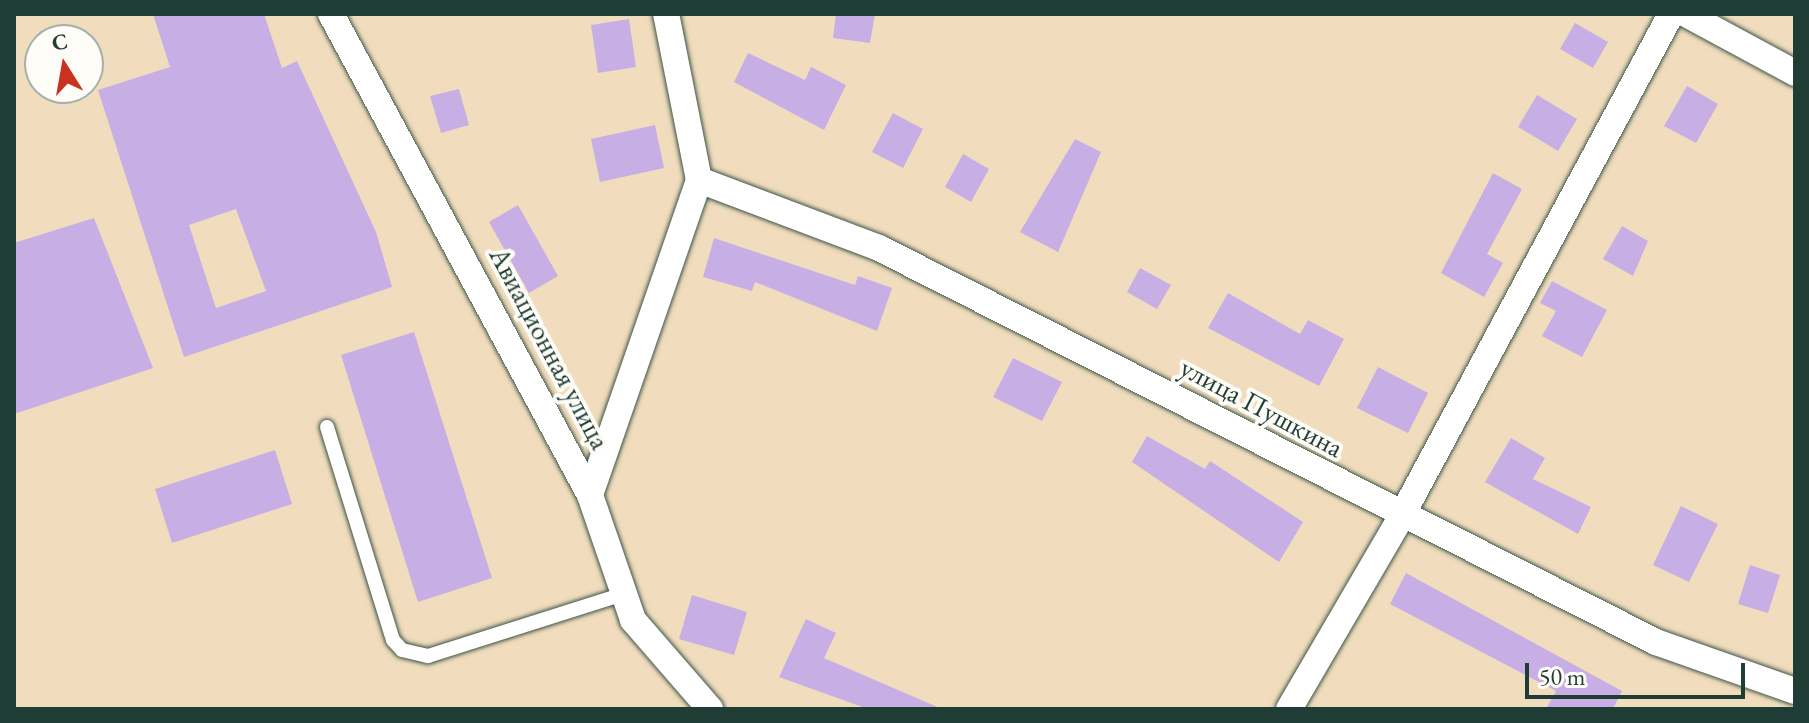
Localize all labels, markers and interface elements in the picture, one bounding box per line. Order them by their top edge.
north arrow [24,24,104,104]
text: С [49,26,70,58]
street label: Авиационная улица [483,241,617,455]
street label: улица Пушкина [1175,350,1349,464]
scale bar [1529,647,1749,697]
text: 50 m [1539,661,1586,692]

